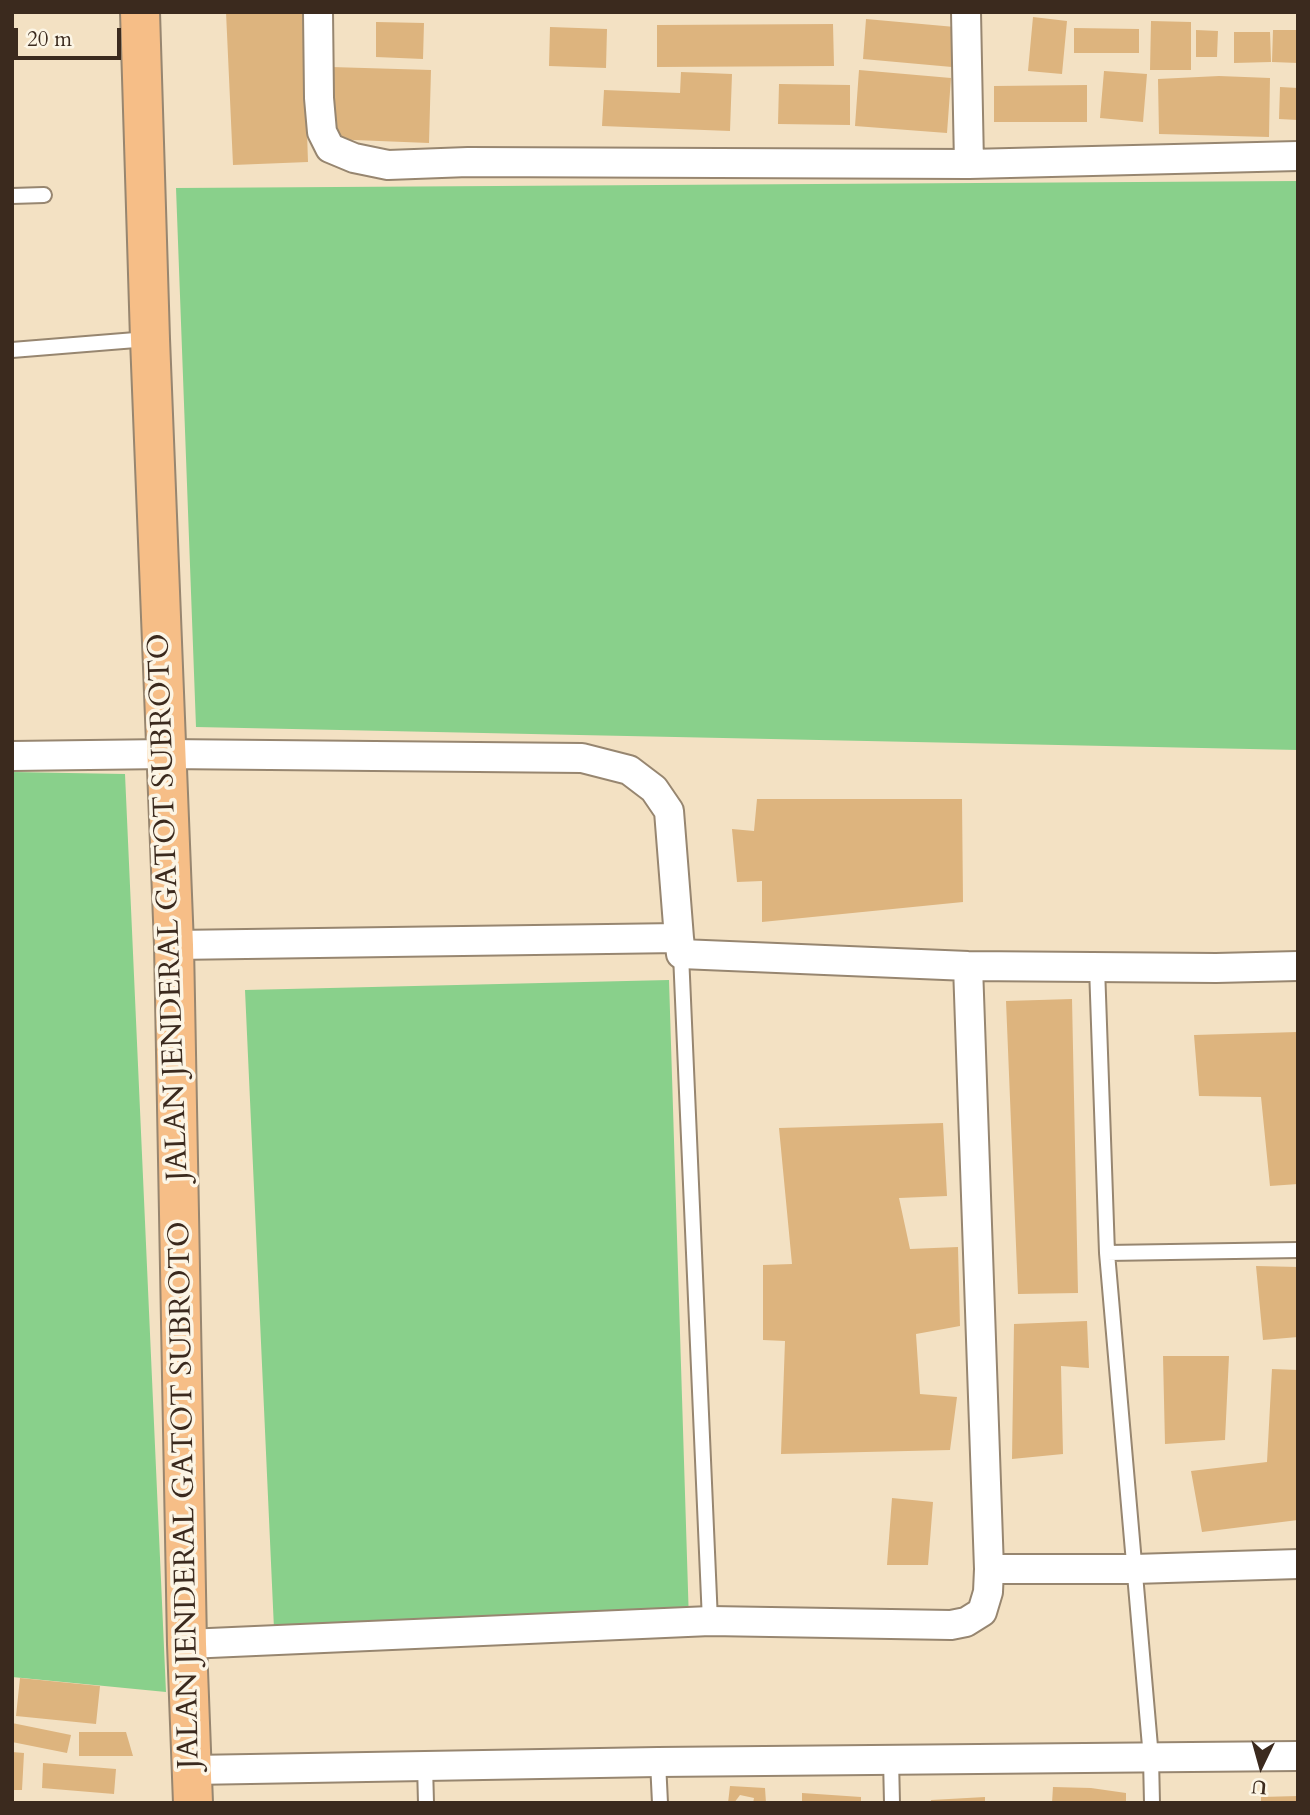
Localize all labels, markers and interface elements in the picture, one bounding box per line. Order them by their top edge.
scale bar [18,14,124,58]
text: 20 m [27,25,72,54]
street label: JALAN JENDERAL GATOT SUBROTO [142,633,198,1181]
street label: JALAN JENDERAL GATOT SUBROTO [163,1221,209,1769]
north arrow [1226,1731,1296,1801]
text: U [1250,1773,1268,1801]

